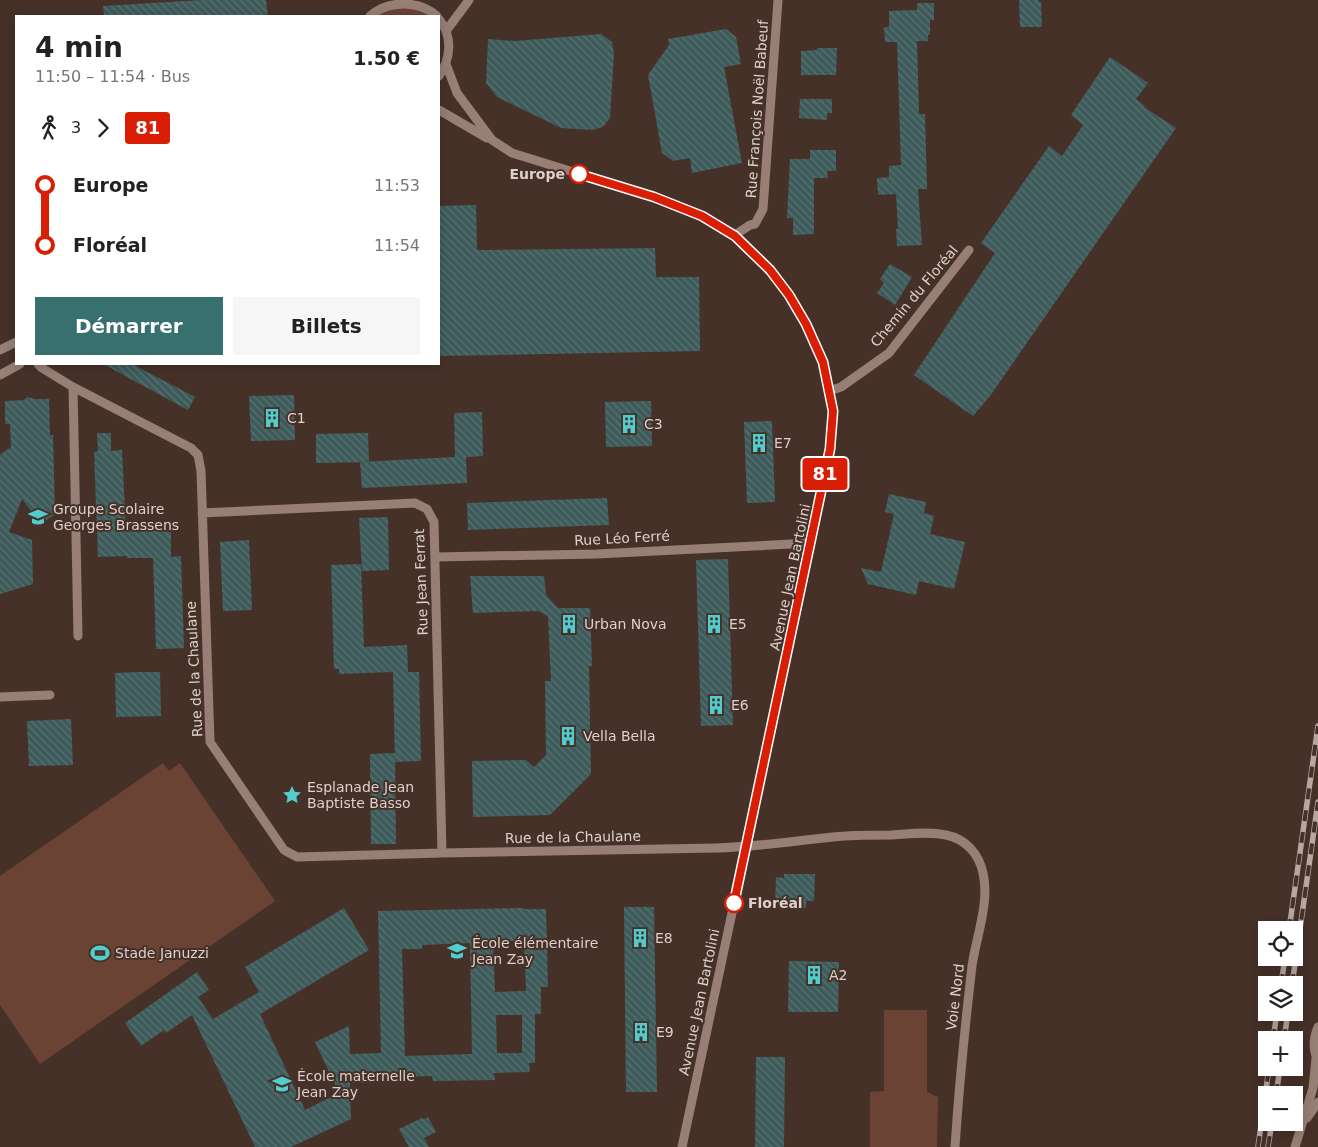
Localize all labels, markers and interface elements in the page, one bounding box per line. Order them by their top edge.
street label: Rue François Noël Babeuf [743,18,771,199]
text: 4 min [35,31,123,64]
text: 1.50 € [353,47,420,69]
text: 11:50 – 11:54 · Bus [35,67,190,86]
icon: walk [35,114,63,142]
icon: forward [89,114,117,142]
text: 81 [135,117,160,138]
text: 3 [71,118,81,137]
marker: Europe [569,164,589,184]
place label: Europe [509,166,565,182]
text: Europe [73,174,148,196]
text: 11:53 [374,176,420,195]
text: Floréal [73,234,147,256]
text: 11:54 [374,236,420,255]
street label: Chemin du Floréal [867,242,961,350]
button: Démarrer [35,297,223,355]
button: Billets [233,297,420,355]
building icon: C1 [261,407,283,429]
place label: C1 [287,410,306,426]
building icon: C3 [618,413,640,435]
place label: C3 [644,416,663,432]
building icon: E7 [748,432,770,454]
place label: E7 [774,435,792,451]
line badge: 81 [802,458,848,490]
text: 81 [812,463,838,484]
place label: Groupe Scolaire Georges Brassens [53,501,179,533]
street label: Avenue Jean Bartolini [767,502,813,652]
school or university icon: Groupe Scolaire Georges Brassens [27,506,49,528]
street label: Rue Jean Ferrat [411,528,431,636]
street label: Rue Léo Ferré [574,528,670,548]
street label: Rue de la Chaulane [182,601,206,737]
building icon: Urban Nova [558,613,580,635]
building icon: E5 [703,613,725,635]
place label: Urban Nova [584,616,667,632]
place label: E5 [729,616,747,632]
building icon: E6 [705,694,727,716]
place label: E6 [731,697,749,713]
building icon: Vella Bella [557,725,579,747]
place label: Vella Bella [583,728,656,744]
place label: Esplanade Jean Baptiste Basso [307,779,414,811]
place icon: Esplanade Jean Baptiste Basso [281,784,303,806]
street label: Rue de la Chaulane [505,828,641,846]
marker: Floréal [724,893,744,913]
place label: Floréal [748,895,803,911]
map controls [1258,921,1303,1131]
button: locate [1258,921,1303,966]
building icon: E8 [629,927,651,949]
street label: Avenue Jean Bartolini [676,927,722,1077]
place label: E8 [655,930,673,946]
place label: École élémentaire Jean Zay [471,935,598,967]
school or university icon: École élémentaire Jean Zay [446,940,468,962]
sports icon: Stade Januzzi [89,942,111,964]
place label: Stade Januzzi [115,945,209,961]
street label: Voie Nord [943,963,967,1031]
building icon: A2 [803,964,825,986]
place label: A2 [829,967,847,983]
button: layers [1258,976,1303,1021]
building icon: E9 [630,1021,652,1043]
place label: E9 [656,1024,674,1040]
button: + [1258,1031,1303,1076]
place label: École maternelle Jean Zay [296,1068,415,1100]
school or university icon: École maternelle Jean Zay [271,1073,293,1095]
button: − [1258,1086,1303,1131]

